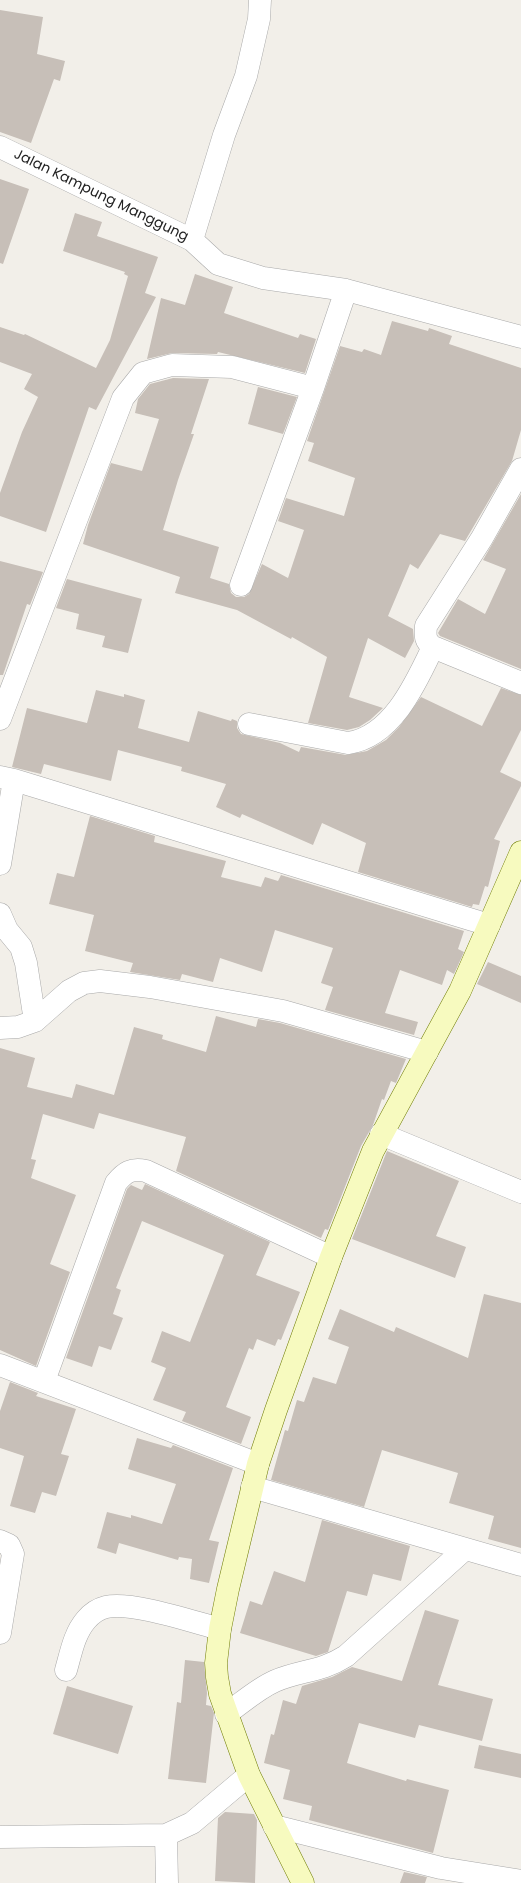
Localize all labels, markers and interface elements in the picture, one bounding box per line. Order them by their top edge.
street label: Jalan Kampung Manggung [11,146,191,246]

